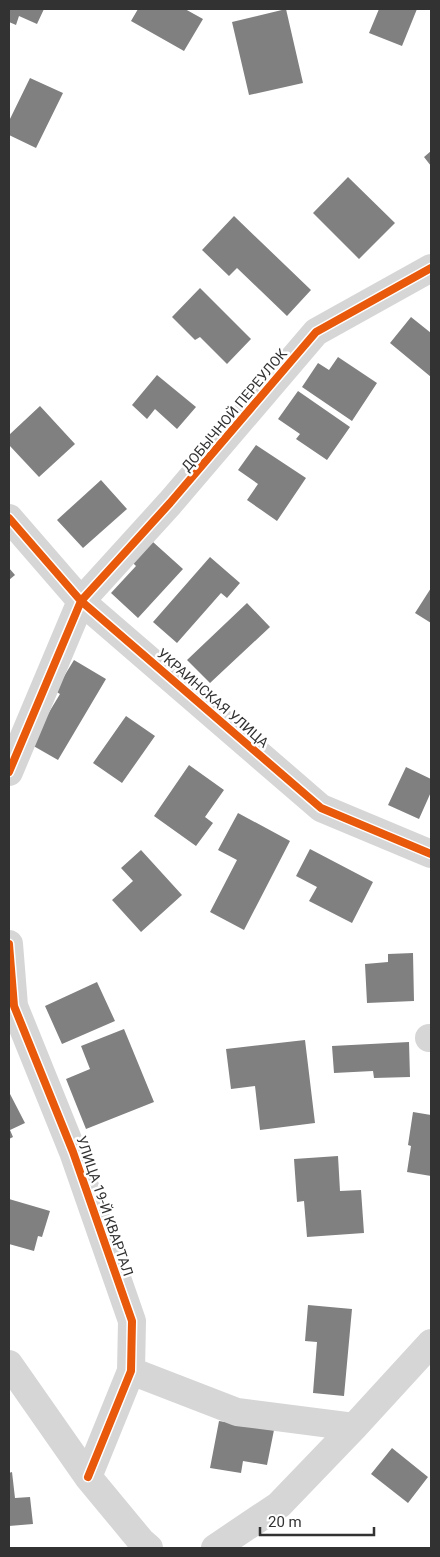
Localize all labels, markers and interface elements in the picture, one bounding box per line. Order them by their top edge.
street label: ДОБЫЧНОЙ ПЕРЕУЛОК [178,345,290,475]
street label: УКРАИНСКАЯ УЛИЦА [154,645,272,751]
street label: УЛИЦА 19-Й КВАРТАЛ [74,1134,136,1278]
scale bar [260,1504,374,1536]
text: 20 m [268,1513,302,1531]

